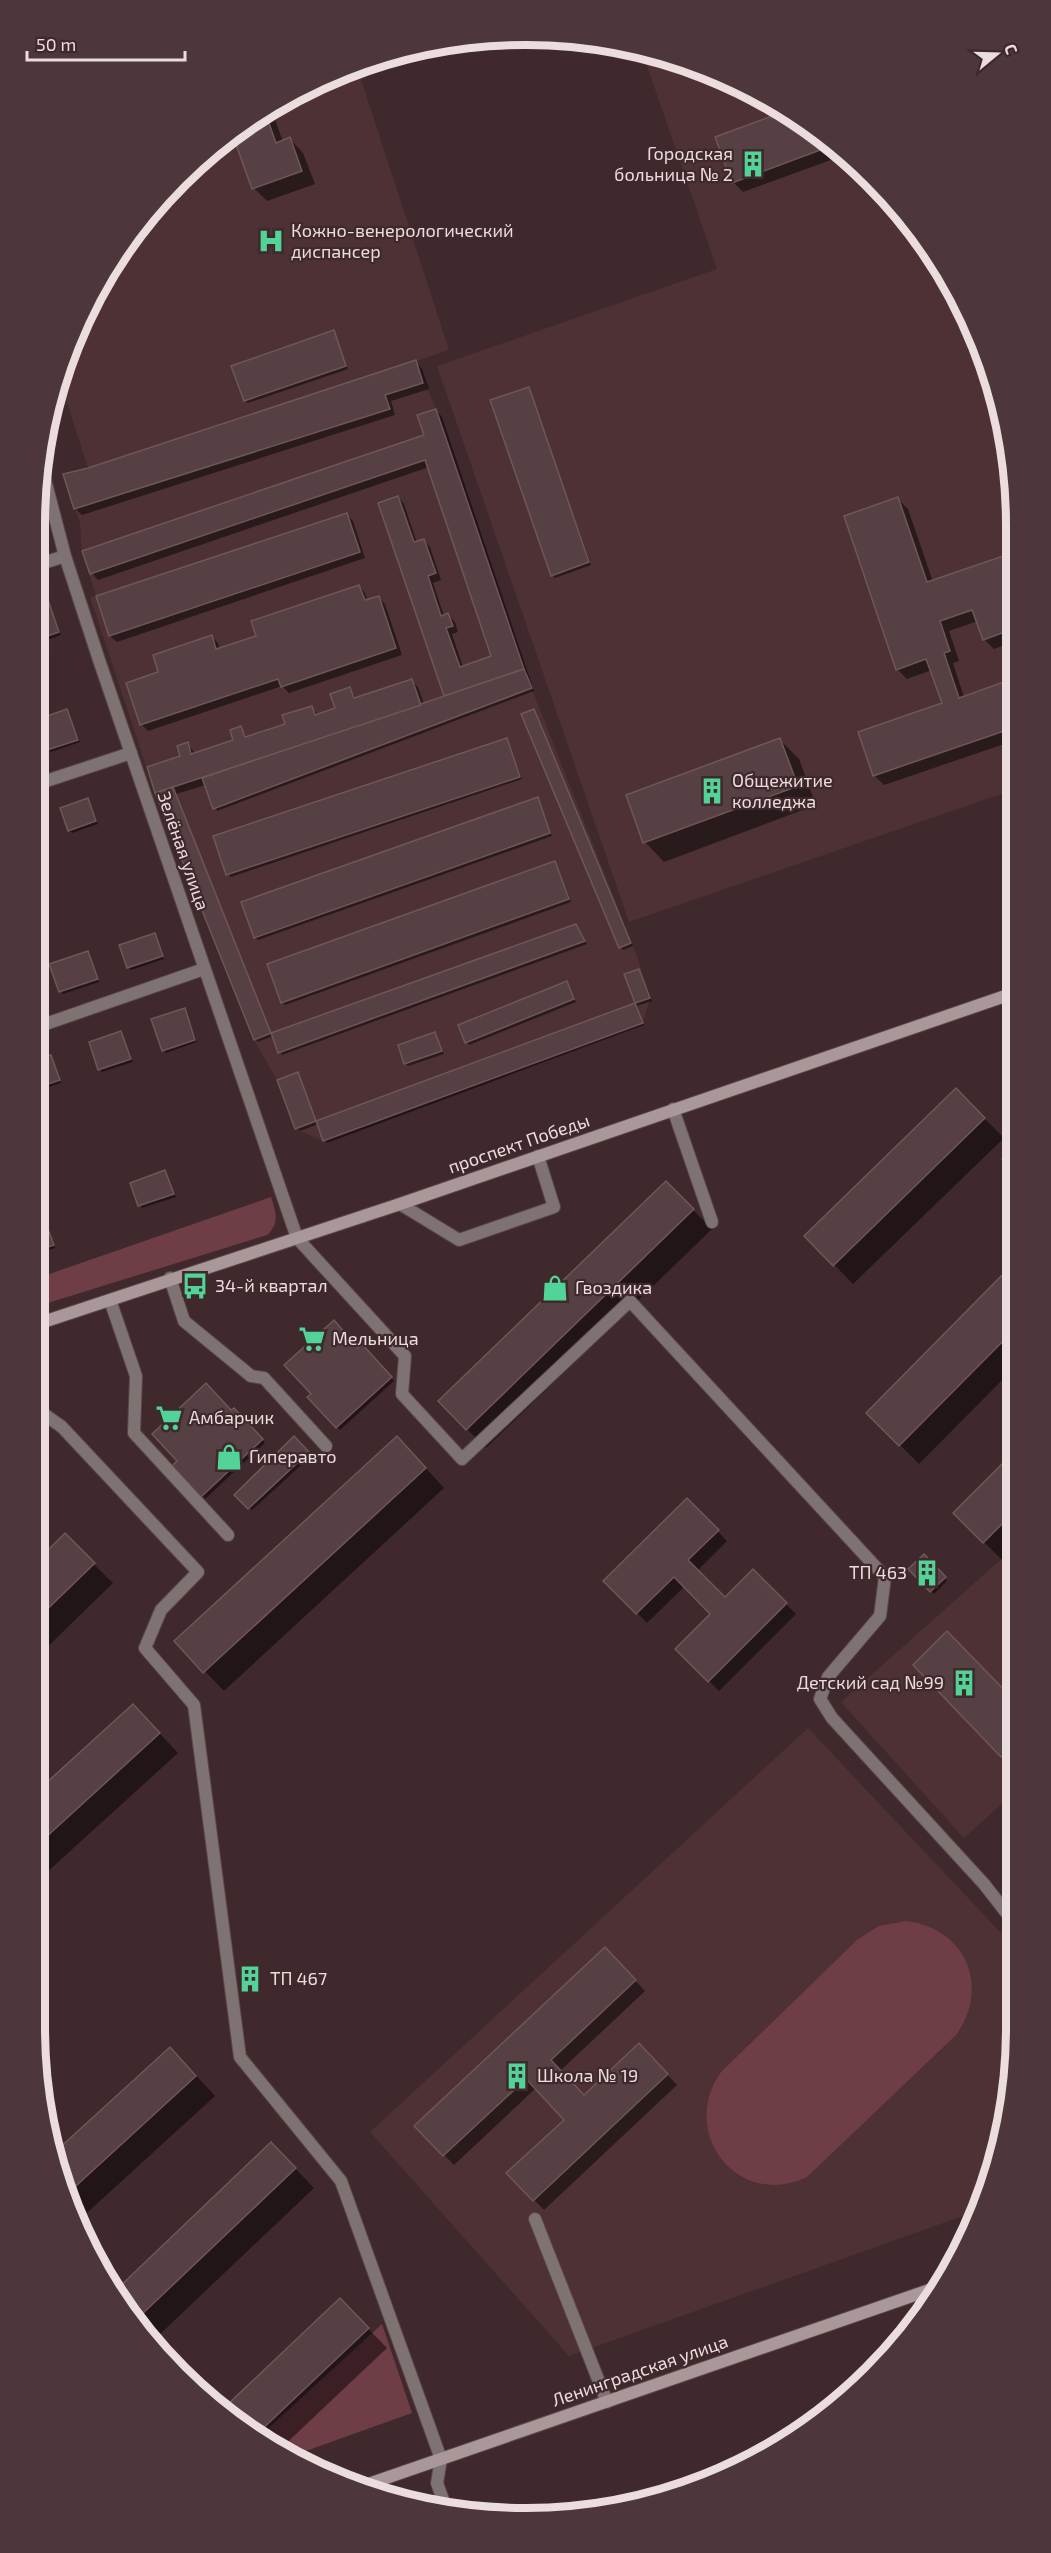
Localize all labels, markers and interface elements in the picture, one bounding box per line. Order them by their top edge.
scale bar [27,24,184,62]
north arrow [967,24,1027,84]
text: 50 m [36,33,76,55]
text: С [1001,41,1022,57]
place label: Городская больница № 2 [614,142,733,185]
building icon: Городская больница № 2 [738,149,768,179]
place label: Кожно-венерологический диспансер [291,219,514,262]
hospital icon: Кожно-венерологический диспансер [256,226,286,256]
place label: Общежитие колледжа [732,769,833,812]
building icon: Общежитие колледжа [697,776,727,806]
street label: Зелёная улица [153,789,215,913]
street label: проспект Победы [445,1109,592,1178]
bus stop icon: 34-й квартал [180,1271,210,1301]
shop icon: Гвоздика [540,1273,570,1303]
place label: 34-й квартал [215,1274,328,1296]
place label: Гвоздика [575,1276,652,1298]
supermarket icon: Мельница [297,1324,327,1354]
place label: Мельница [332,1327,419,1349]
supermarket icon: Амбарчик [154,1403,184,1433]
place label: Амбарчик [189,1406,275,1428]
shop icon: Гиперавто [214,1442,244,1472]
place label: Гиперавто [249,1445,336,1467]
building icon: ТП 463 [912,1558,942,1588]
place label: ТП 463 [849,1561,907,1583]
building icon: Детский сад №99 [949,1668,979,1698]
place label: Детский сад №99 [797,1671,944,1693]
building icon: ТП 467 [235,1964,265,1994]
place label: ТП 467 [270,1967,327,1989]
building icon: Школа № 19 [502,2061,532,2091]
place label: Школа № 19 [537,2064,638,2086]
street label: Ленинградская улица [549,2330,731,2411]

